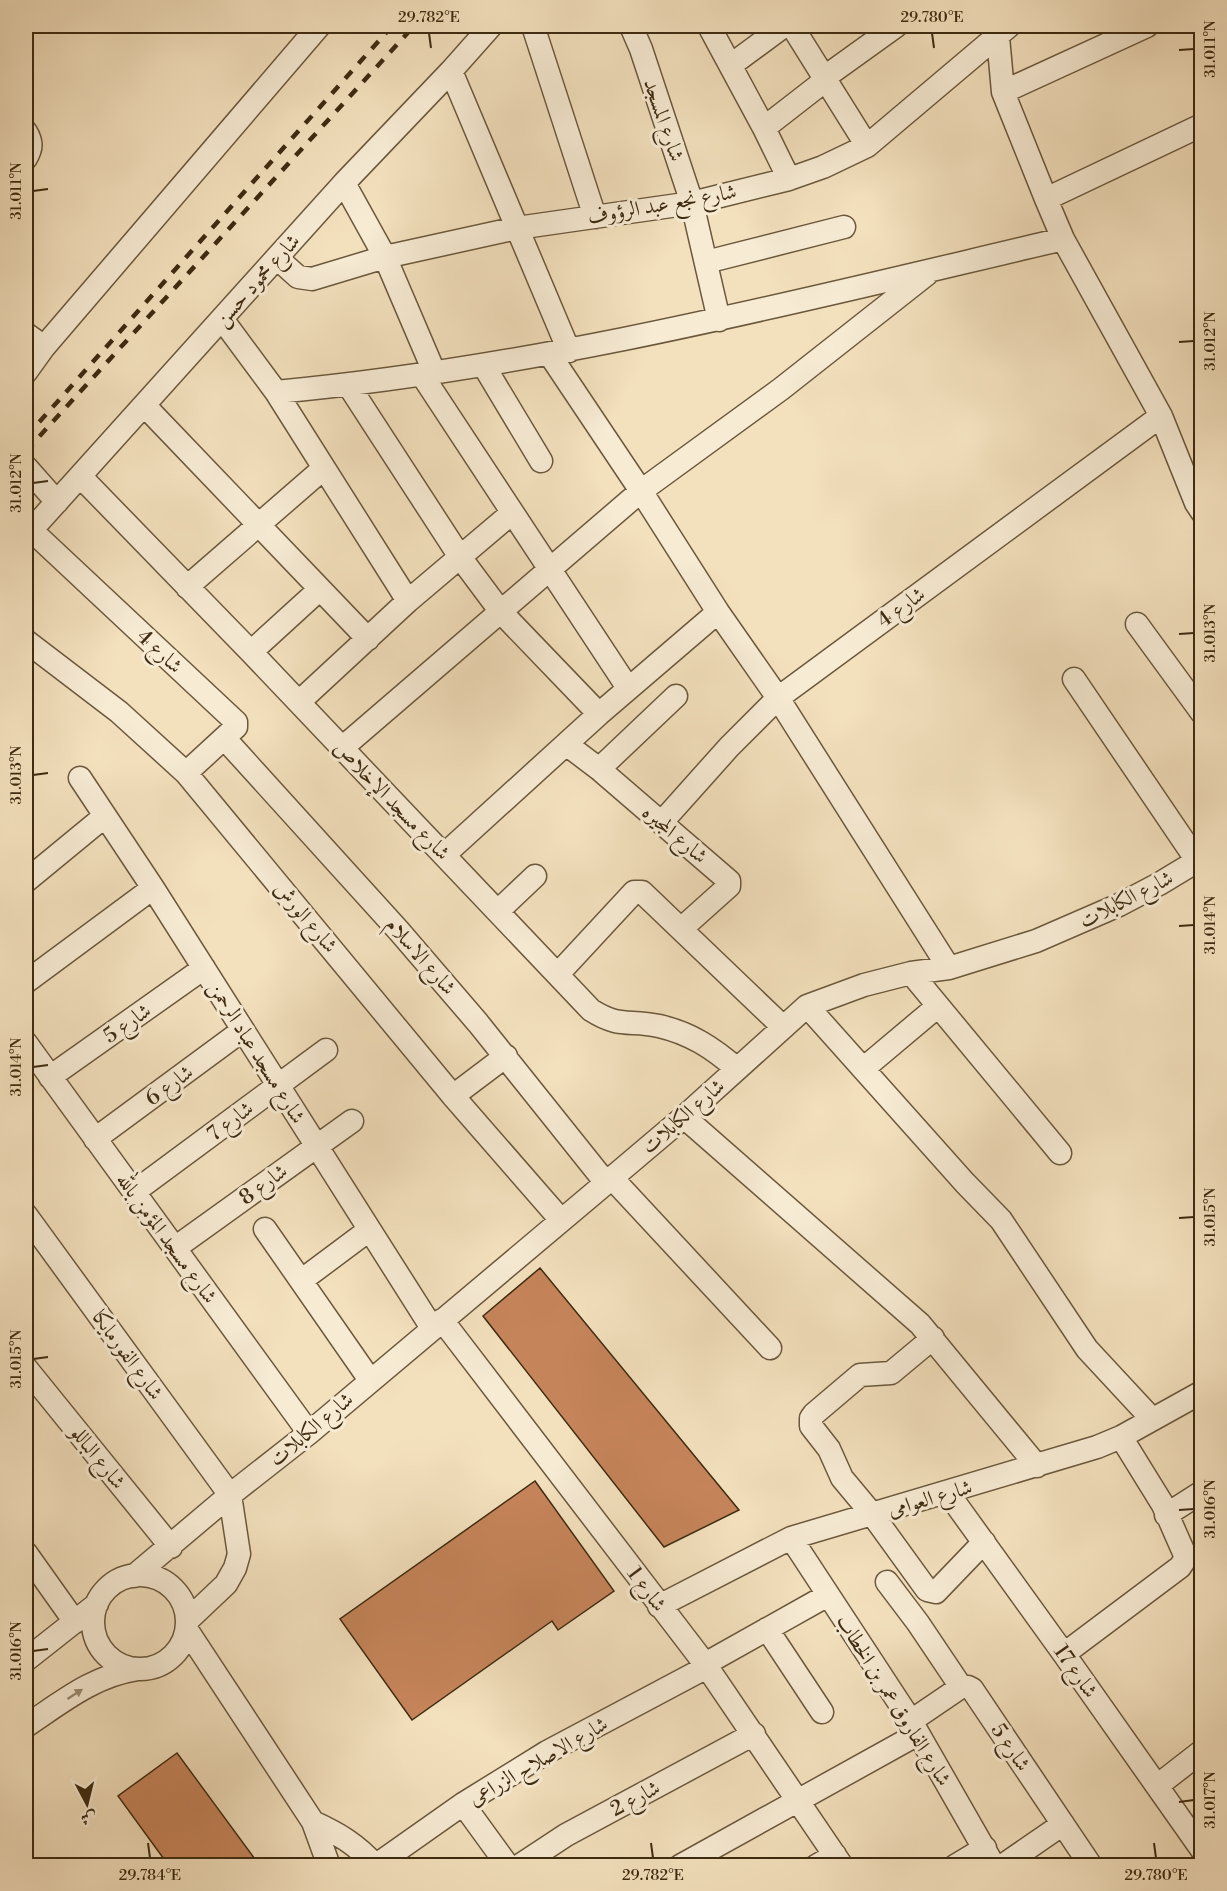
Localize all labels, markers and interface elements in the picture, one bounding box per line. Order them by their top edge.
text: 29.782°E [398,8,460,27]
text: 29.780°E [900,8,964,27]
text: 31.011°N [1201,20,1220,78]
street label: شارع المسجد [633,76,689,166]
text: 31.011°N [7,162,26,220]
street label: شارع نجع عبد الرؤوف [586,179,740,236]
street label: شارع محمود حسن [209,229,309,335]
text: 31.012°N [1201,311,1220,371]
text: 31.012°N [7,453,26,513]
street label: شارع 4 [872,582,933,637]
text: 31.013°N [1201,604,1220,662]
street label: شارع 4 [128,624,188,682]
street label: شارع مسجد الإخلاص [325,735,455,869]
text: 31.013°N [7,746,26,804]
street label: شارع المجيره [634,800,713,873]
street label: شارع الكابلات [1075,865,1180,938]
street label: شارع الورش [265,877,343,961]
text: 31.014°N [1201,896,1220,954]
street label: شارع الاسلام [376,912,461,1004]
street label: شارع مسجد عباد الرحمن [198,976,311,1131]
street label: شارع 5 [99,998,159,1053]
text: 31.014°N [7,1038,26,1096]
street label: شارع 6 [140,1060,201,1115]
street label: شارع الكابلات [637,1073,733,1163]
street label: شارع 7 [202,1096,261,1151]
street label: شارع 8 [234,1159,295,1214]
street label: شارع مسجد المؤمن بالله [107,1165,226,1311]
text: 31.015°N [1201,1188,1220,1246]
street label: شارع الفورمايكا [83,1306,168,1408]
text: 31.015°N [7,1330,26,1388]
street label: شارع الكابلات [264,1387,362,1476]
street label: شارع الباللو [59,1419,131,1497]
street label: شارع العوامى [885,1475,977,1527]
text: 31.016°N [1201,1479,1220,1539]
street label: شارع 1 [618,1562,672,1620]
street label: شارع الفاروق عمر بن الخطاب [826,1610,956,1793]
text: 31.016°N [7,1621,26,1681]
street label: شارع 17 [1044,1640,1103,1706]
one-way arrow [66,1688,82,1700]
street label: شارع الاصلاح الزراعى [464,1711,615,1817]
street label: شارع 5 [981,1719,1036,1779]
text: 31.017°N [1201,1771,1220,1829]
north arrow [57,1774,117,1834]
street label: شارع 2 [606,1775,667,1826]
text: ش [80,1807,98,1829]
text: 29.784°E [119,1866,181,1885]
text: 29.782°E [622,1866,684,1885]
text: 29.780°E [1124,1866,1188,1885]

